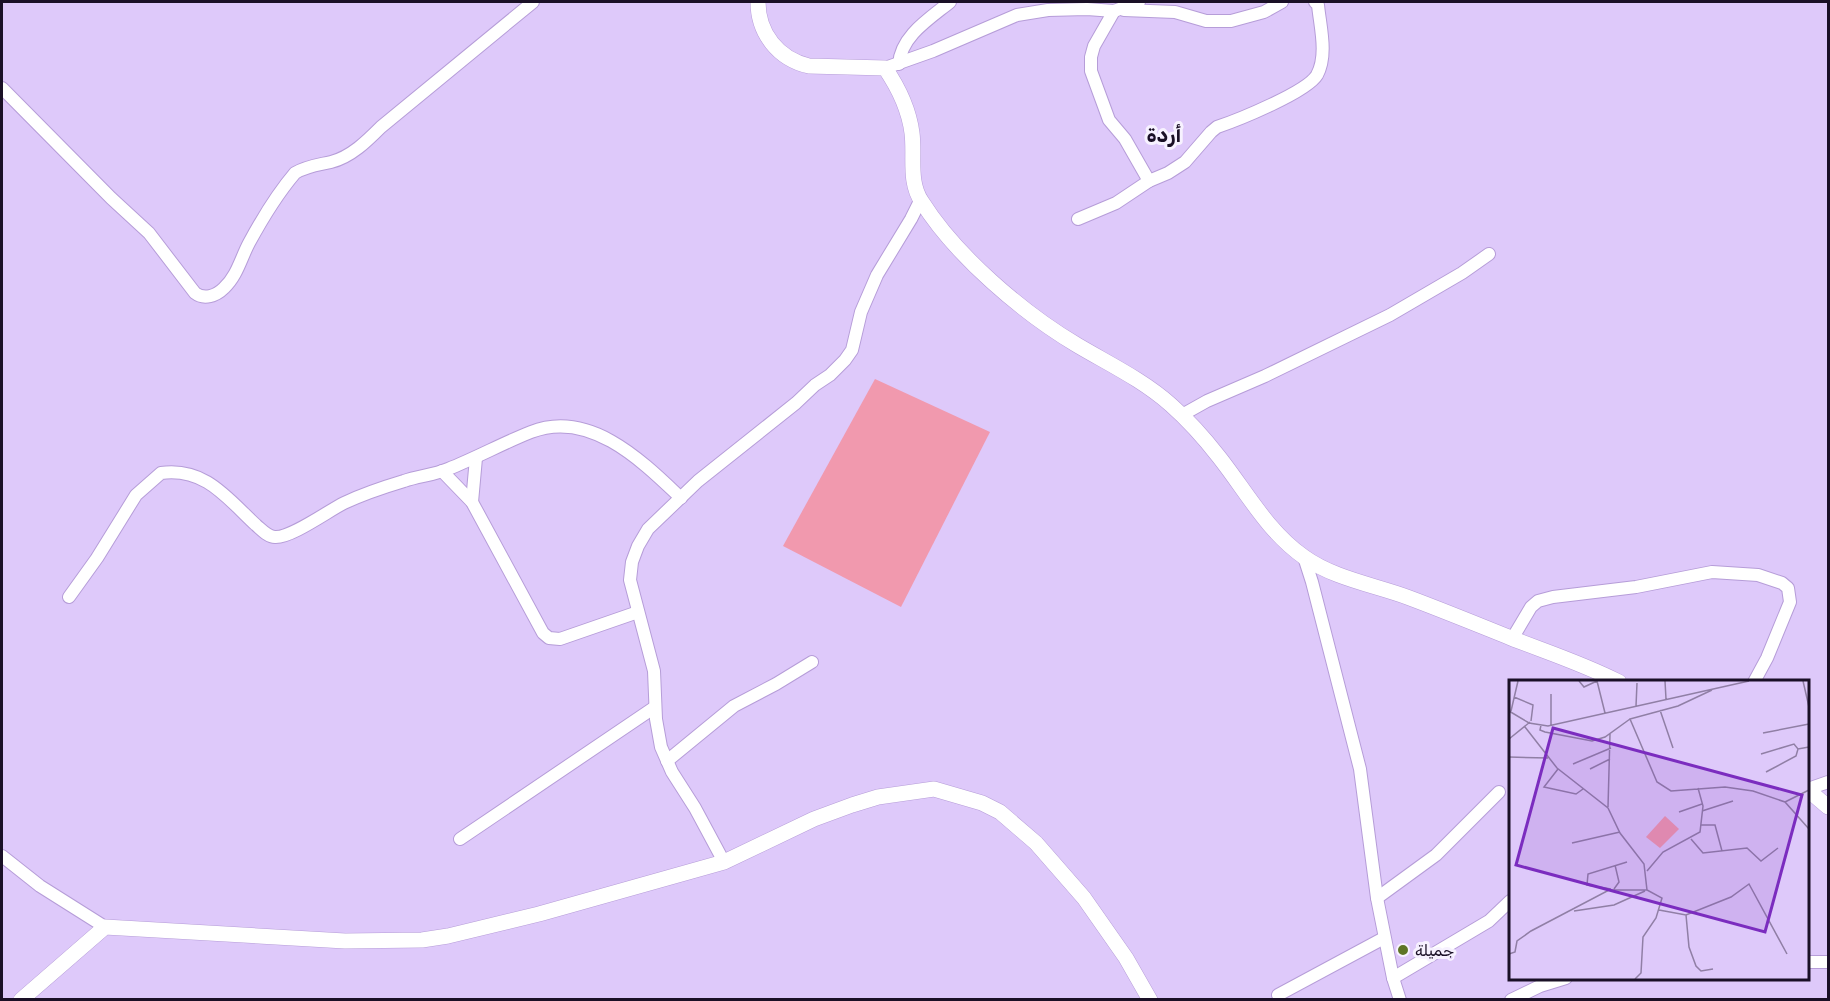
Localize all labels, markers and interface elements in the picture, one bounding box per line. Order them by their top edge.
district label: أردة [1146,123,1182,147]
inset map [1509,680,1809,980]
place label: جميلة [1415,941,1454,960]
marker: جميلة [1396,943,1410,957]

